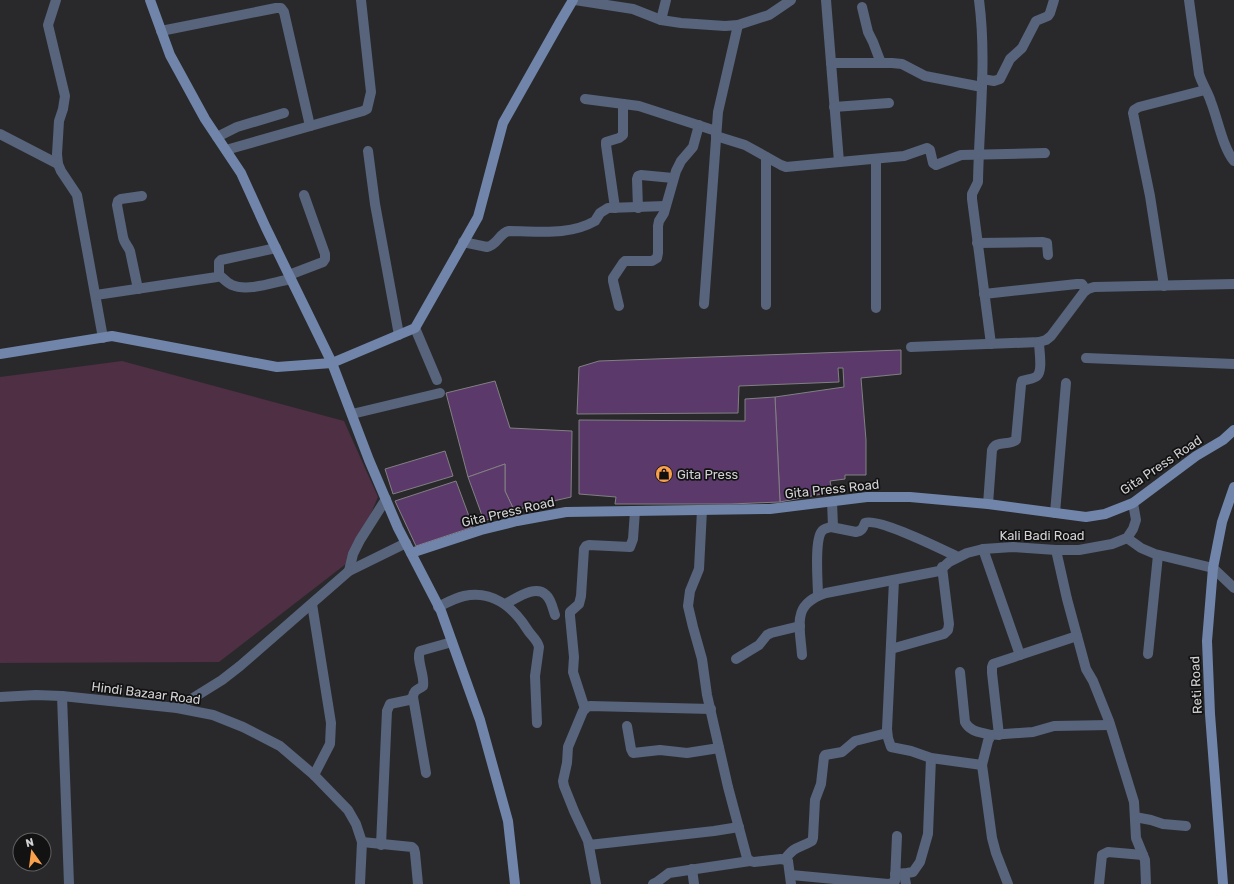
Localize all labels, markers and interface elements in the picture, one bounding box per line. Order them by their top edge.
street label: Gita Press Road [1117,432,1205,498]
shop icon: Gita Press [654,464,674,484]
place label: Gita Press [677,467,739,482]
street label: Gita Press Road [784,477,880,501]
street label: Gita Press Road [460,494,556,530]
street label: Kali Badi Road [999,528,1085,543]
street label: Reti Road [1187,656,1205,714]
street label: Hindi Bazaar Road [91,679,201,707]
north arrow [12,832,52,872]
text: N [24,835,35,850]

